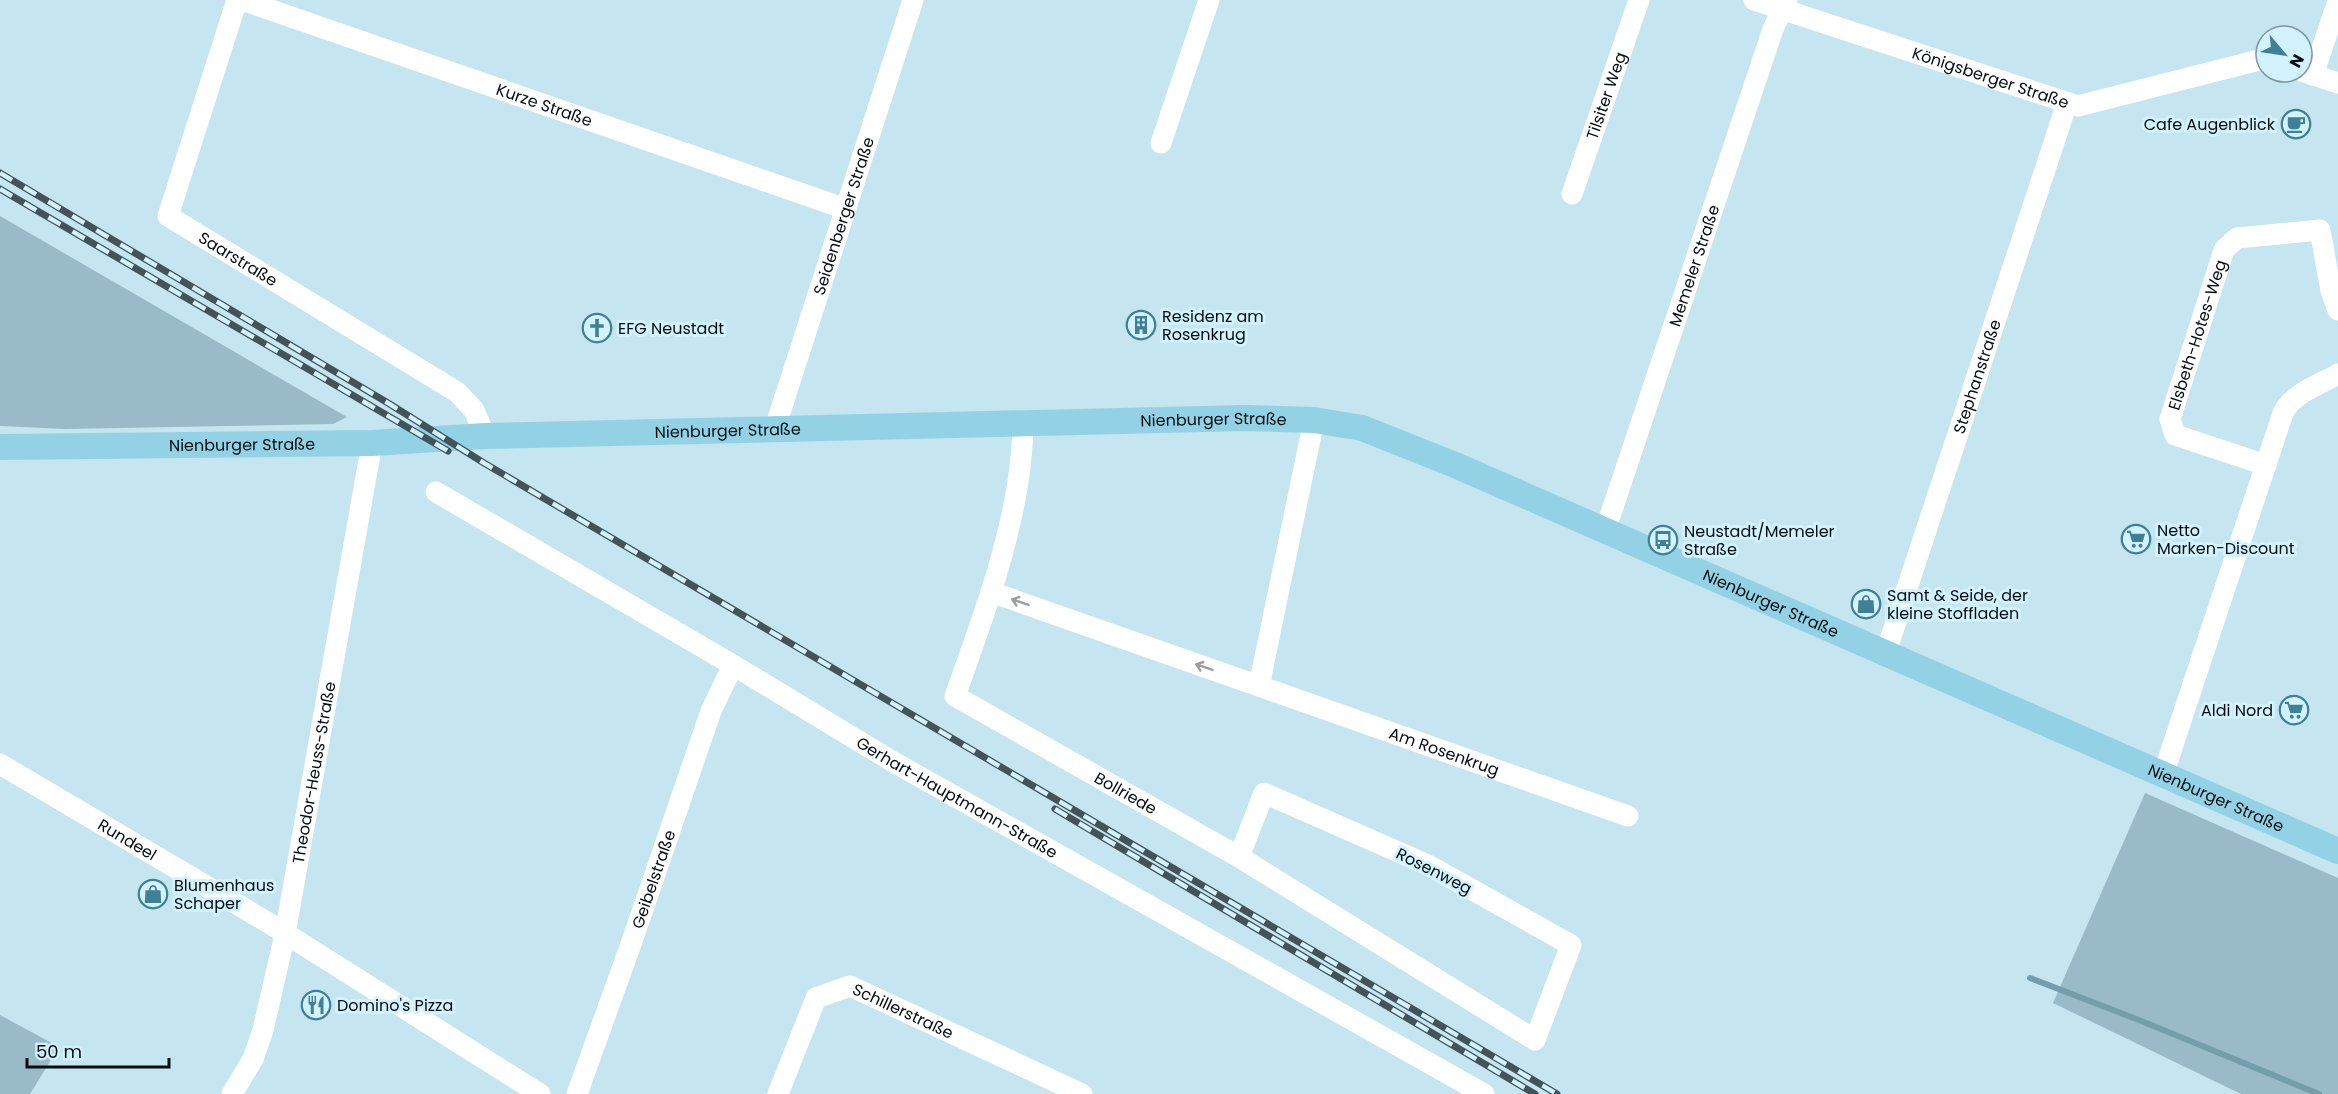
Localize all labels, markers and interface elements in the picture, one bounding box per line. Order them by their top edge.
north arrow [2254,24,2314,84]
street label: Königsberger Straße [1909,41,2072,114]
street label: Tilsiter Weg [1580,49,1632,143]
text: N [2284,50,2310,72]
street label: Kurze Straße [493,77,596,132]
cafe icon: Cafe Augenblick [2280,108,2312,140]
place label: Cafe Augenblick [2144,113,2276,136]
street label: Seidenberger Straße [807,134,880,298]
street label: Memeler Straße [1663,201,1725,329]
street label: Saarstraße [194,226,282,292]
street label: Elsbeth-Hotes-Weg [2162,257,2232,413]
place label: Residenz am Rosenkrug [1162,305,1264,346]
building icon: Residenz am Rosenkrug [1125,309,1157,341]
church icon: EFG Neustadt [581,312,613,344]
street label: Stephanstraße [1947,316,2006,437]
place label: EFG Neustadt [618,317,724,340]
street label: Nienburger Straße [1140,406,1287,432]
street label: Nienburger Straße [654,417,801,443]
street label: Nienburger Straße [169,432,315,457]
place label: Netto Marken-Discount [2157,519,2295,560]
place label: Neustadt/Memeler Straße [1684,520,1835,561]
supermarket icon: Netto Marken-Discount [2120,523,2152,555]
bus stop icon: Neustadt/Memeler Straße [1647,524,1679,556]
street label: Nienburger Straße [1699,563,1843,643]
place label: Samt & Seide, der kleine Stoffladen [1887,584,2028,625]
shop icon: Samt & Seide, der kleine Stoffladen [1850,588,1882,620]
one-way arrow [1011,596,1030,607]
one-way arrow [1195,660,1214,671]
street label: Theodor-Heuss-Straße [286,680,341,865]
supermarket icon: Aldi Nord [2278,694,2310,726]
place label: Aldi Nord [2201,699,2273,722]
street label: Am Rosenkrug [1386,721,1502,781]
street label: Gerhart-Hauptmann-Straße [852,731,1062,864]
street label: Nienburger Straße [2145,758,2288,838]
street label: Bollriede [1090,766,1161,820]
street label: Rundeel [94,813,161,866]
street label: Geibelstraße [626,827,681,931]
street label: Rosenweg [1392,842,1476,900]
place label: Blumenhaus Schaper [174,874,274,915]
shop icon: Blumenhaus Schaper [137,878,169,910]
street label: Schillerstraße [849,977,957,1044]
restaurant icon: Domino's Pizza [300,989,332,1021]
place label: Domino's Pizza [337,994,453,1017]
scale bar [27,1031,170,1069]
text: 50 m [36,1039,82,1064]

